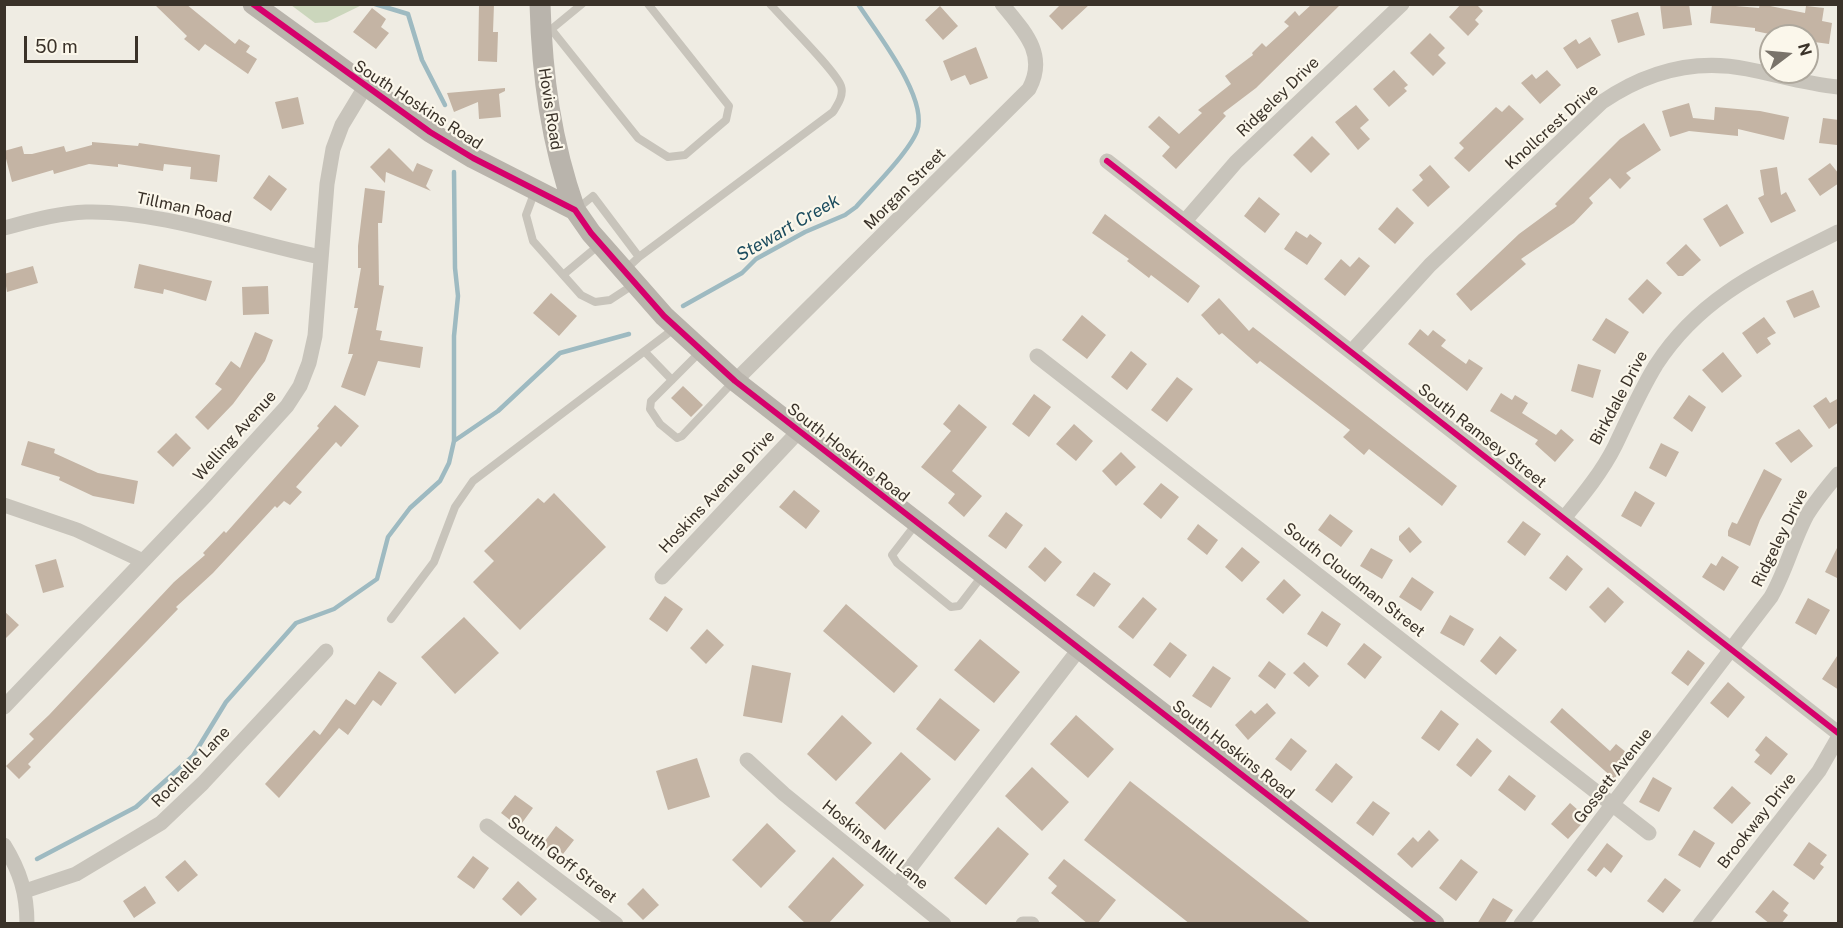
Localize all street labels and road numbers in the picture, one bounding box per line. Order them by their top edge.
street label: Ridgeley Drive [1233,53,1323,141]
street label: South Hoskins Road [350,56,486,154]
street label: Hovis Road [534,67,566,151]
street label: Knollcrest Drive [1502,80,1602,174]
street label: Morgan Street [860,144,950,234]
street label: Tillman Road [135,189,233,227]
street label: Birkdale Drive [1586,348,1652,448]
street label: South Ramsey Street [1414,380,1550,492]
street label: Welling Avenue [189,387,281,485]
street label: South Hoskins Road [783,399,913,507]
street label: Hoskins Avenue Drive [655,427,779,557]
street label: Ridgeley Drive [1748,486,1812,590]
street label: South Cloudman Street [1279,519,1429,641]
street label: South Hoskins Road [1168,696,1298,804]
street label: Rochelle Lane [148,723,234,811]
street label: Gossett Avenue [1570,724,1656,828]
street label: Brookway Drive [1714,769,1800,873]
street label: Hoskins Mill Lane [818,796,932,894]
street label: South Goff Street [504,813,620,907]

